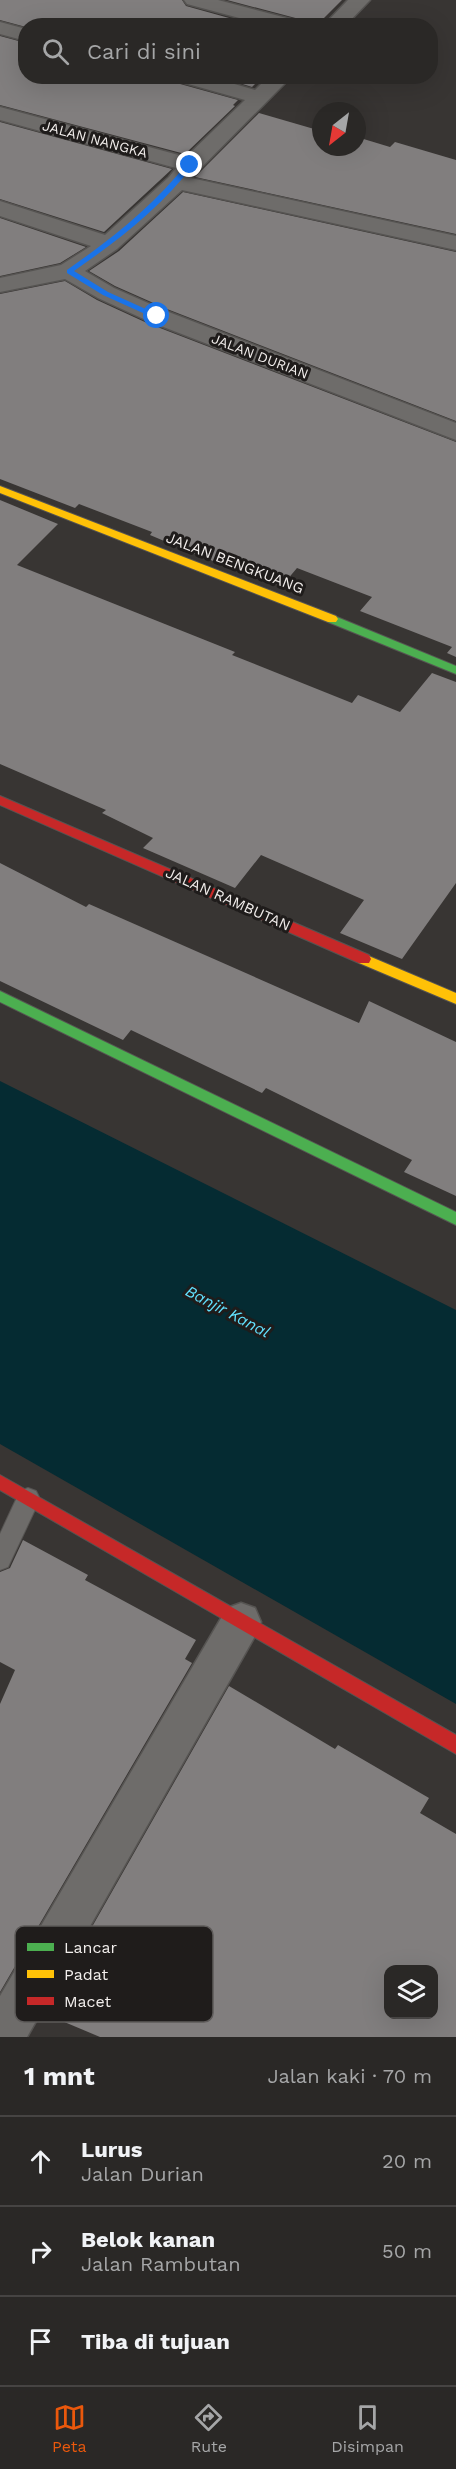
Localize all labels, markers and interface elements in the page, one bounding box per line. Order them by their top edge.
search box [18,18,438,84]
icon: search [39,35,72,68]
text: Cari di sini [87,39,201,64]
north arrow [312,102,366,156]
street label: JALAN NANGKA [41,117,149,161]
route end [176,151,202,177]
route start [143,302,169,328]
street label: JALAN DURIAN [209,330,311,382]
street label: JALAN BENGKUANG [164,528,306,598]
street label: JALAN RAMBUTAN [163,863,293,935]
water label: Banjir Kanal [182,1281,273,1342]
legend [15,1926,213,2022]
text: Lancar [64,1938,118,1957]
text: Padat [64,1965,109,1984]
map controls [384,1965,438,2019]
button: layers [384,1965,438,2019]
text: Macet [64,1992,112,2011]
text: 1 mnt [24,2061,95,2091]
text: Jalan kaki · 70 m [267,2064,432,2088]
text: Lurus [81,2137,143,2162]
icon: ahead [24,2145,57,2178]
text: 20 m [382,2149,432,2173]
text: Jalan Durian [81,2162,204,2186]
text: Belok kanan [81,2227,215,2252]
icon: right [24,2235,57,2268]
text: 50 m [382,2239,432,2263]
text: Jalan Rambutan [81,2252,241,2276]
icon: arrive [24,2325,57,2358]
text: Tiba di tujuan [81,2329,230,2354]
tab: Peta [52,2401,86,2456]
tab: Rute [191,2401,227,2456]
tab: Disimpan [331,2401,404,2456]

